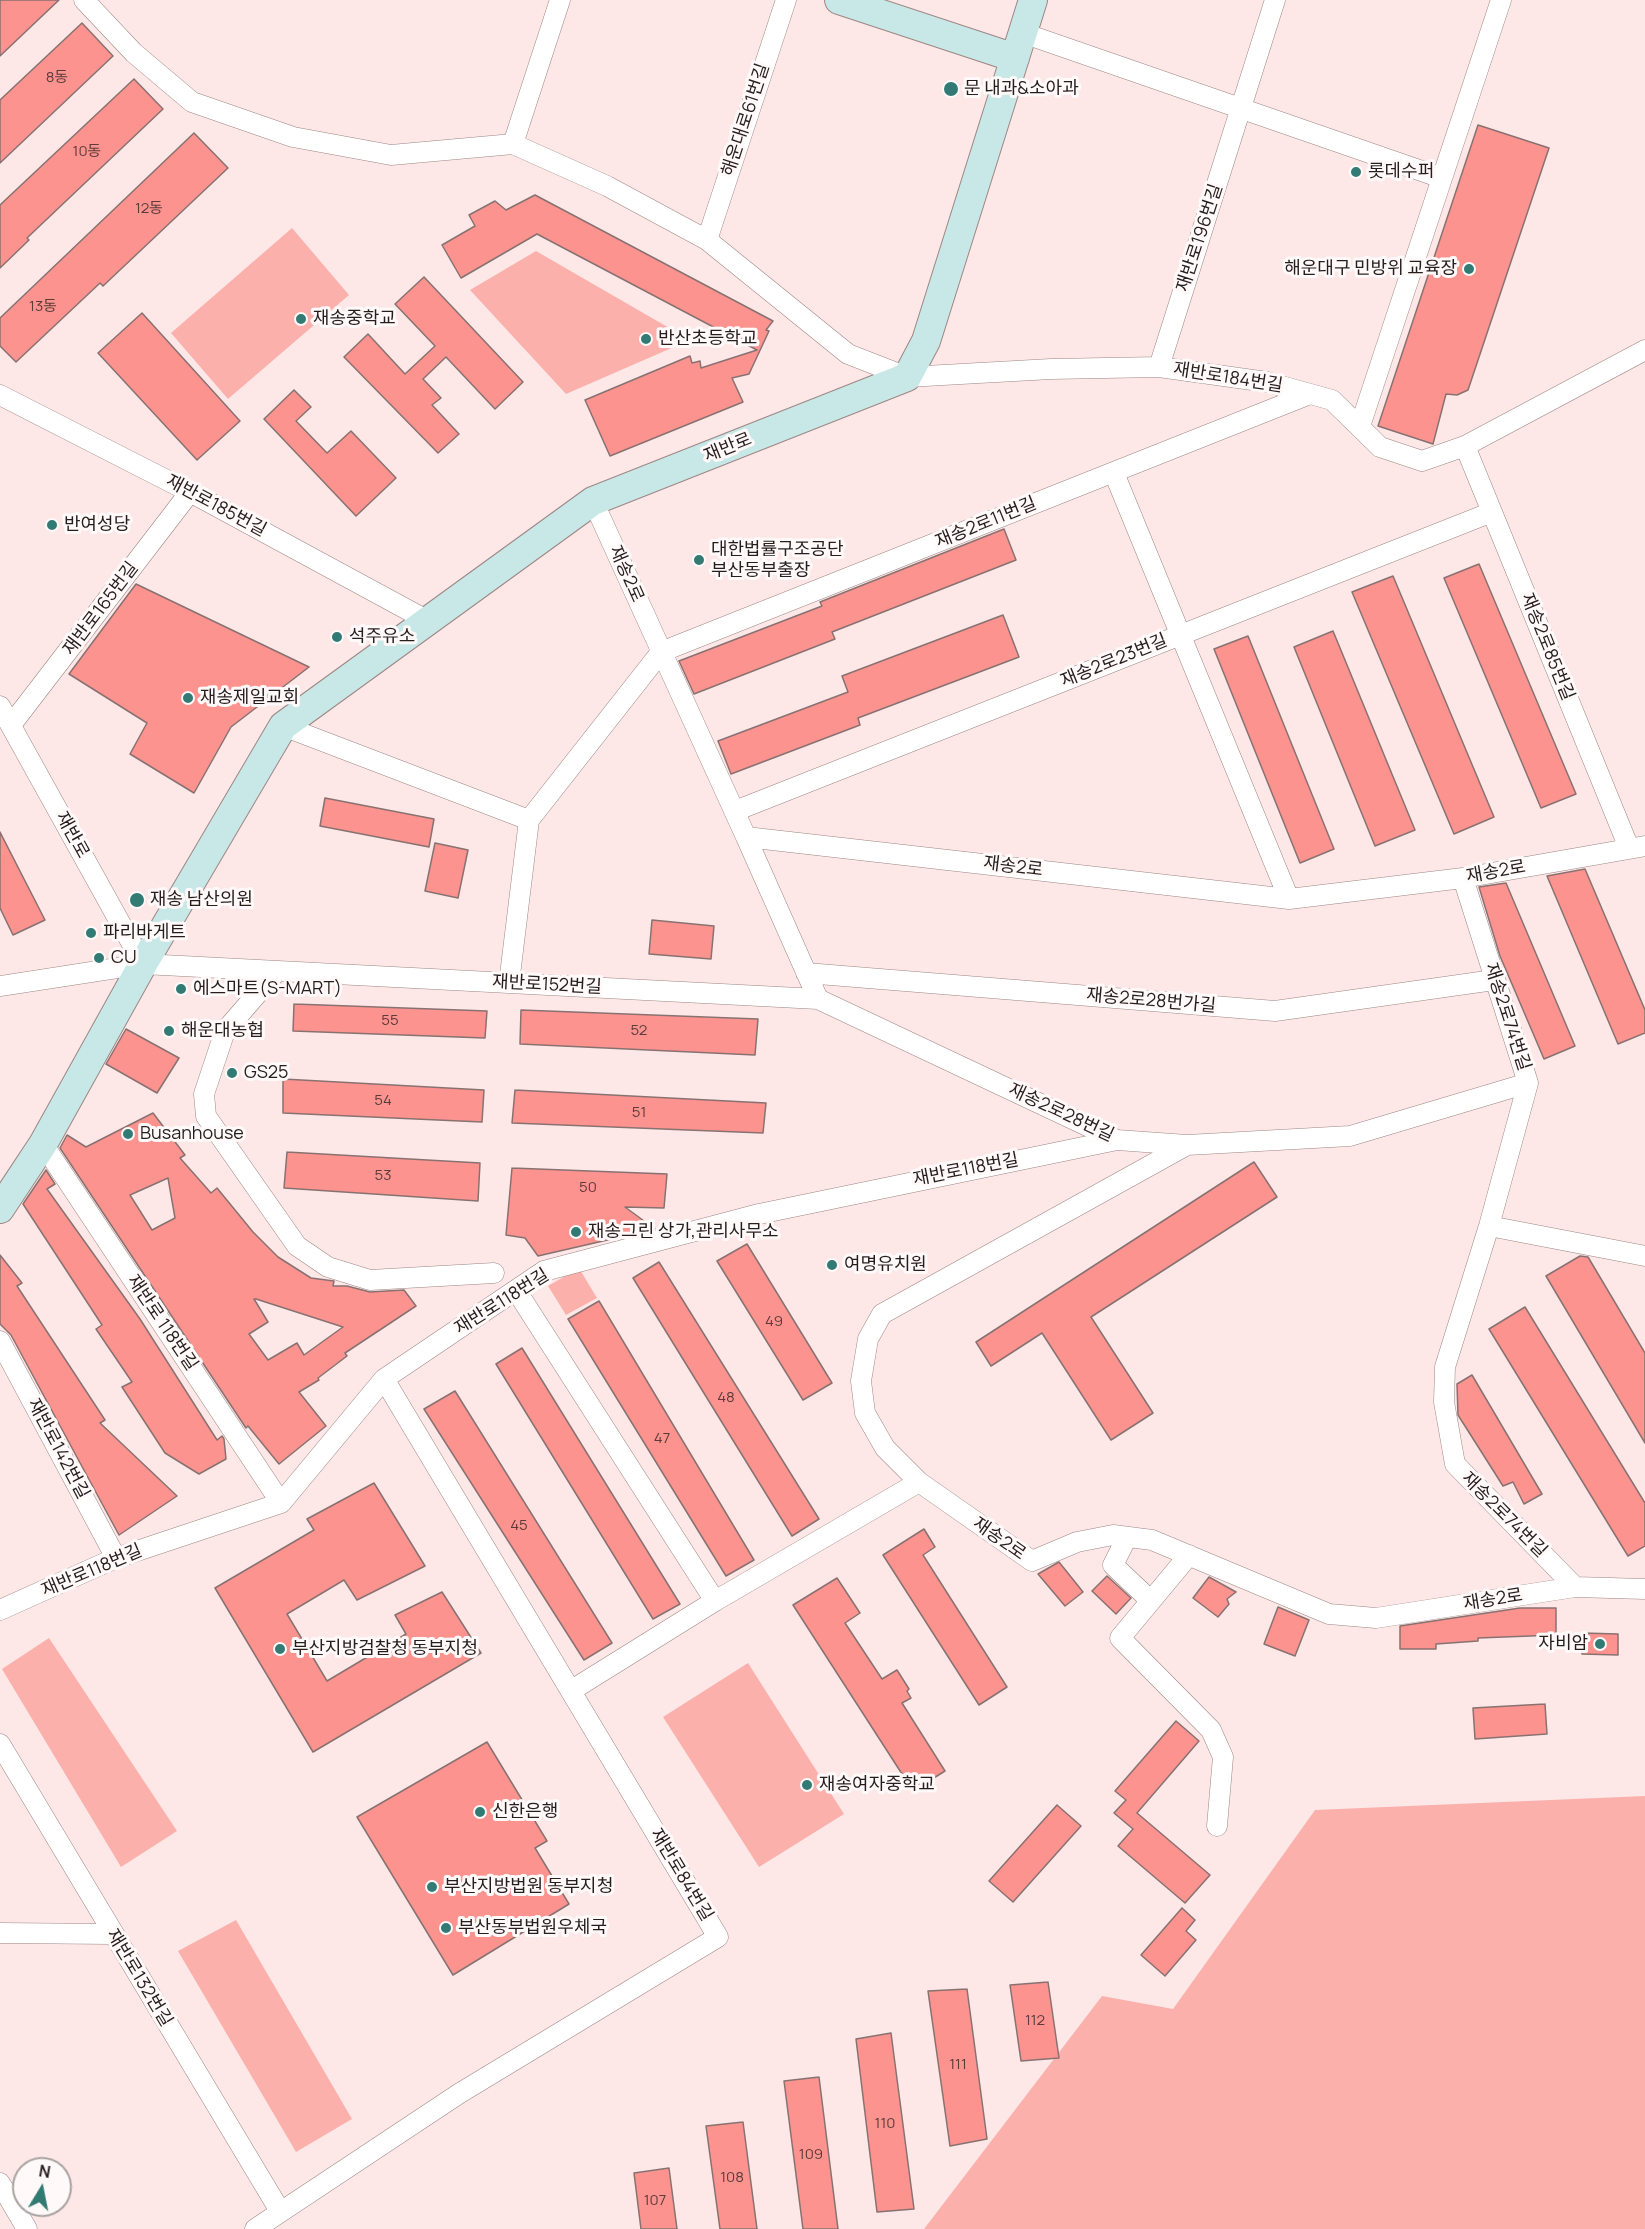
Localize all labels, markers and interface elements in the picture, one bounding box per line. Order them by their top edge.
street label: 해운대로61번길 [718,61,774,179]
house number: 8동 [46,69,68,87]
place label: 문 내과&소아과 [964,78,1079,100]
marker: 문 내과&소아과 [942,80,960,98]
house number: 10동 [73,143,101,161]
place label: 롯데수퍼 [1368,161,1434,183]
marker: 롯데수퍼 [1349,165,1363,179]
street label: 재반로196번길 [1172,181,1228,295]
house number: 12동 [135,200,163,218]
place label: 해운대구 민방위 교육장 [1284,258,1457,280]
marker: 해운대구 민방위 교육장 [1462,262,1476,276]
house number: 13동 [29,298,57,316]
place label: 재송중학교 [313,308,396,330]
marker: 재송중학교 [294,312,308,326]
place label: 반산초등학교 [658,328,757,350]
marker: 반산초등학교 [639,332,653,346]
street label: 재반로184번길 [1172,359,1284,397]
street label: 재반로 [701,429,755,467]
street label: 재반로185번길 [162,470,270,542]
street label: 재송2로11번길 [932,493,1040,553]
place label: 반여성당 [64,514,130,536]
marker: 반여성당 [45,518,59,532]
place label: 대한법률구조공단 부산동부출장 [711,539,843,582]
street label: 재송2로 [604,542,648,606]
marker: 대한법률구조공단 부산동부출장 [692,553,706,567]
street label: 재반로165번길 [59,558,143,660]
street label: 재송2로85번길 [1516,590,1578,704]
place label: 석주유소 [349,626,415,648]
marker: 석주유소 [330,630,344,644]
street label: 재송2로23번길 [1057,630,1171,692]
place label: 재송제일교회 [200,687,299,709]
marker: 재송제일교회 [181,691,195,705]
street label: 재반로 [51,808,93,862]
street label: 재송2로 [982,853,1044,881]
street label: 재송2로 [1465,856,1527,888]
place label: 재송 남산의원 [150,889,253,911]
marker: 재송 남산의원 [128,891,146,909]
place label: 파리바게트 [103,922,186,944]
marker: 파리바게트 [84,926,98,940]
place label: CU [111,947,137,969]
marker: CU [92,951,106,965]
street label: 재송2로74번길 [1479,960,1535,1074]
street label: 재반로152번길 [492,971,602,999]
place label: 에스마트(S-MART) [193,978,342,1000]
marker: 에스마트(S-MART) [174,982,188,996]
street label: 재송2로28번가길 [1085,985,1217,1017]
house number: 55 [381,1012,399,1030]
place label: 해운대농협 [181,1020,264,1042]
house number: 52 [631,1022,647,1040]
marker: 해운대농협 [162,1024,176,1038]
place label: GS25 [244,1062,288,1084]
marker: GS25 [225,1066,239,1080]
street label: 재송2로28번길 [1005,1079,1117,1147]
house number: 54 [374,1092,392,1110]
house number: 51 [632,1104,646,1122]
place label: Busanhouse [140,1123,244,1145]
marker: Busanhouse [121,1127,135,1141]
street label: 재반로118번길 [911,1149,1021,1191]
house number: 53 [375,1167,391,1185]
house number: 50 [579,1179,597,1197]
place label: 재송그린 상가,관리사무소 [588,1221,779,1243]
marker: 재송그린 상가,관리사무소 [569,1225,583,1239]
place label: 여명유치원 [844,1254,927,1276]
marker: 여명유치원 [825,1258,839,1272]
street label: 재반로118번길 [451,1264,553,1340]
street label: 재반로 118번길 [122,1271,202,1375]
house number: 49 [765,1313,783,1331]
house number: 48 [717,1389,735,1407]
street label: 재반로142번길 [22,1395,94,1503]
house number: 47 [654,1430,670,1448]
street label: 재송2로74번길 [1457,1468,1551,1562]
street label: 재송2로 [968,1513,1030,1565]
house number: 45 [510,1517,528,1535]
street label: 재반로118번길 [38,1540,146,1602]
street label: 재송2로 [1462,1585,1524,1615]
place label: 자비암 [1538,1633,1588,1655]
marker: 자비암 [1593,1637,1607,1651]
place label: 부산지방검찰청 동부지청 [292,1638,478,1660]
marker: 부산지방검찰청 동부지청 [273,1642,287,1656]
place label: 재송여자중학교 [819,1774,935,1796]
marker: 재송여자중학교 [800,1778,814,1792]
place label: 신한은행 [492,1801,558,1823]
marker: 신한은행 [473,1805,487,1819]
street label: 재반로84번길 [645,1825,717,1925]
place label: 부산지방법원 동부지청 [444,1876,613,1898]
marker: 부산지방법원 동부지청 [425,1880,439,1894]
place label: 부산동부법원우체국 [458,1917,607,1939]
marker: 부산동부법원우체국 [439,1921,453,1935]
street label: 재반로132번길 [101,1925,177,2031]
house number: 112 [1025,2012,1045,2030]
house number: 111 [949,2056,967,2074]
house number: 110 [875,2115,895,2133]
house number: 109 [799,2146,823,2164]
north arrow [12,2157,72,2217]
text: N [37,2159,52,2183]
house number: 108 [720,2169,744,2187]
house number: 107 [644,2192,666,2210]

